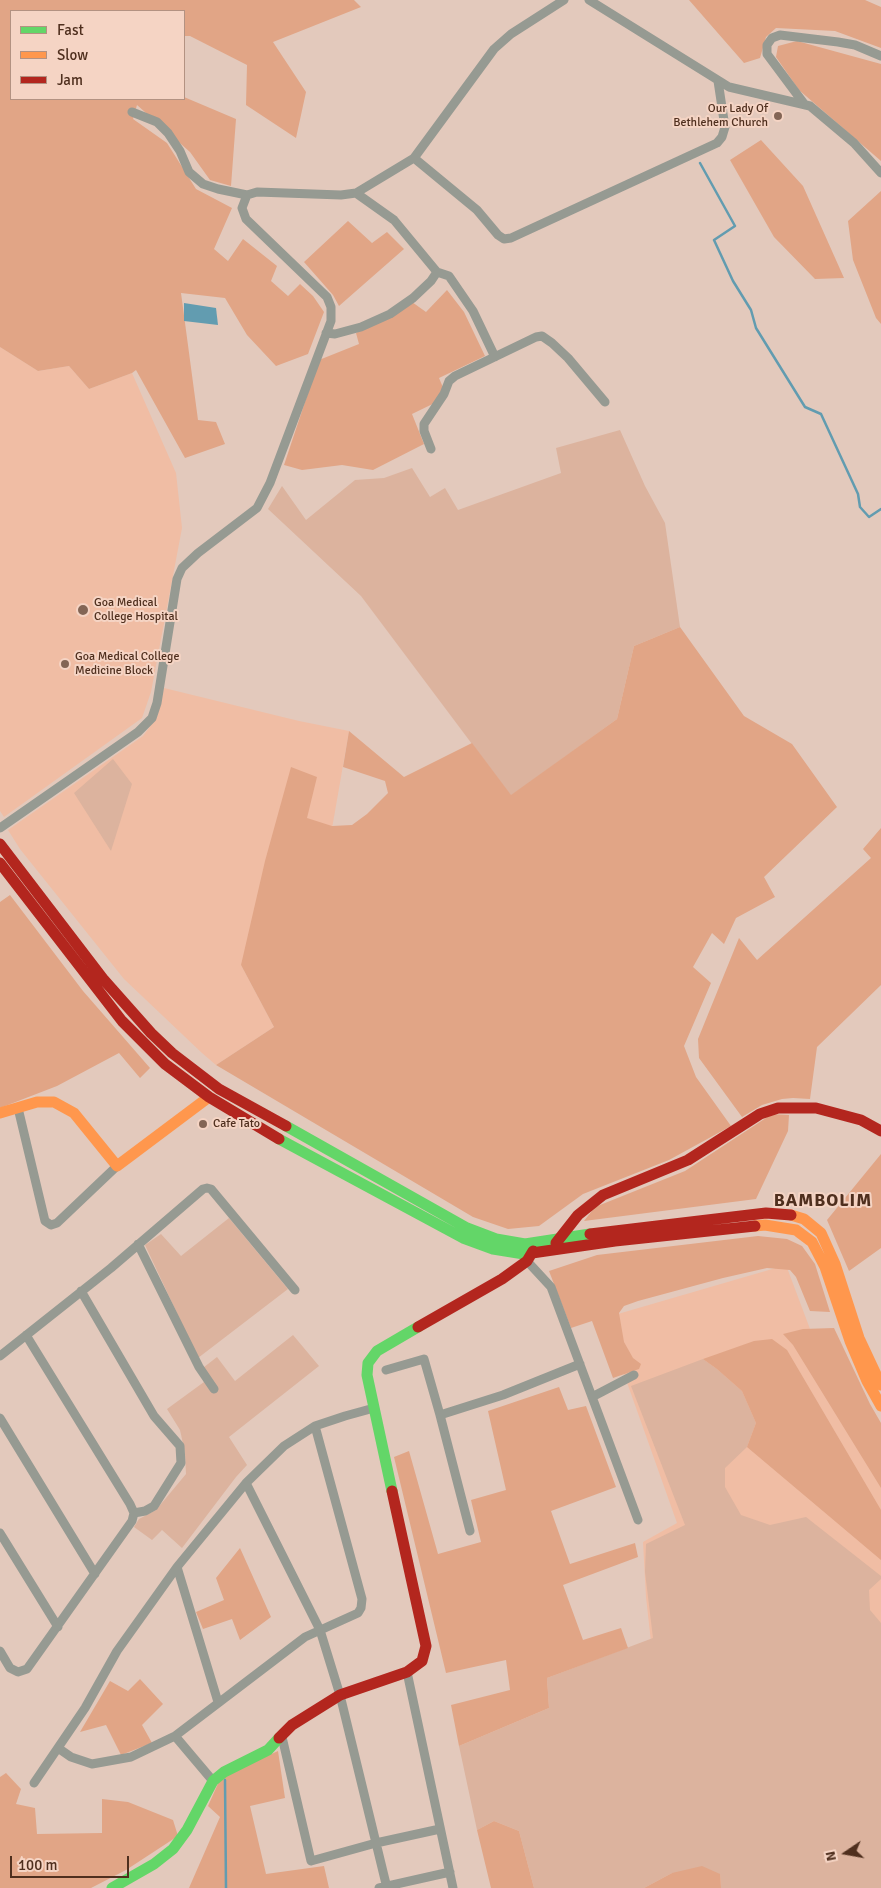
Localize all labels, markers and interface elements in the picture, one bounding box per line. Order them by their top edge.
legend [10,10,185,100]
text: Fast [57,21,84,39]
text: Slow [57,46,88,64]
text: Jam [57,71,83,89]
place label: Our Lady Of Bethlehem Church [673,102,768,130]
marker: Our Lady Of Bethlehem Church [772,110,784,122]
place label: Goa Medical College Hospital [94,596,178,624]
marker: Goa Medical College Hospital [76,603,90,617]
place label: Goa Medical College Medicine Block [75,650,179,678]
marker: Goa Medical College Medicine Block [59,658,71,670]
place label: Cafe Tato [213,1117,260,1131]
marker: Cafe Tato [197,1118,209,1130]
district label: BAMBOLIM [773,1190,873,1212]
north arrow [821,1828,871,1878]
scale bar [12,1846,131,1878]
text: N [822,1850,840,1863]
text: 100 m [18,1856,58,1874]

